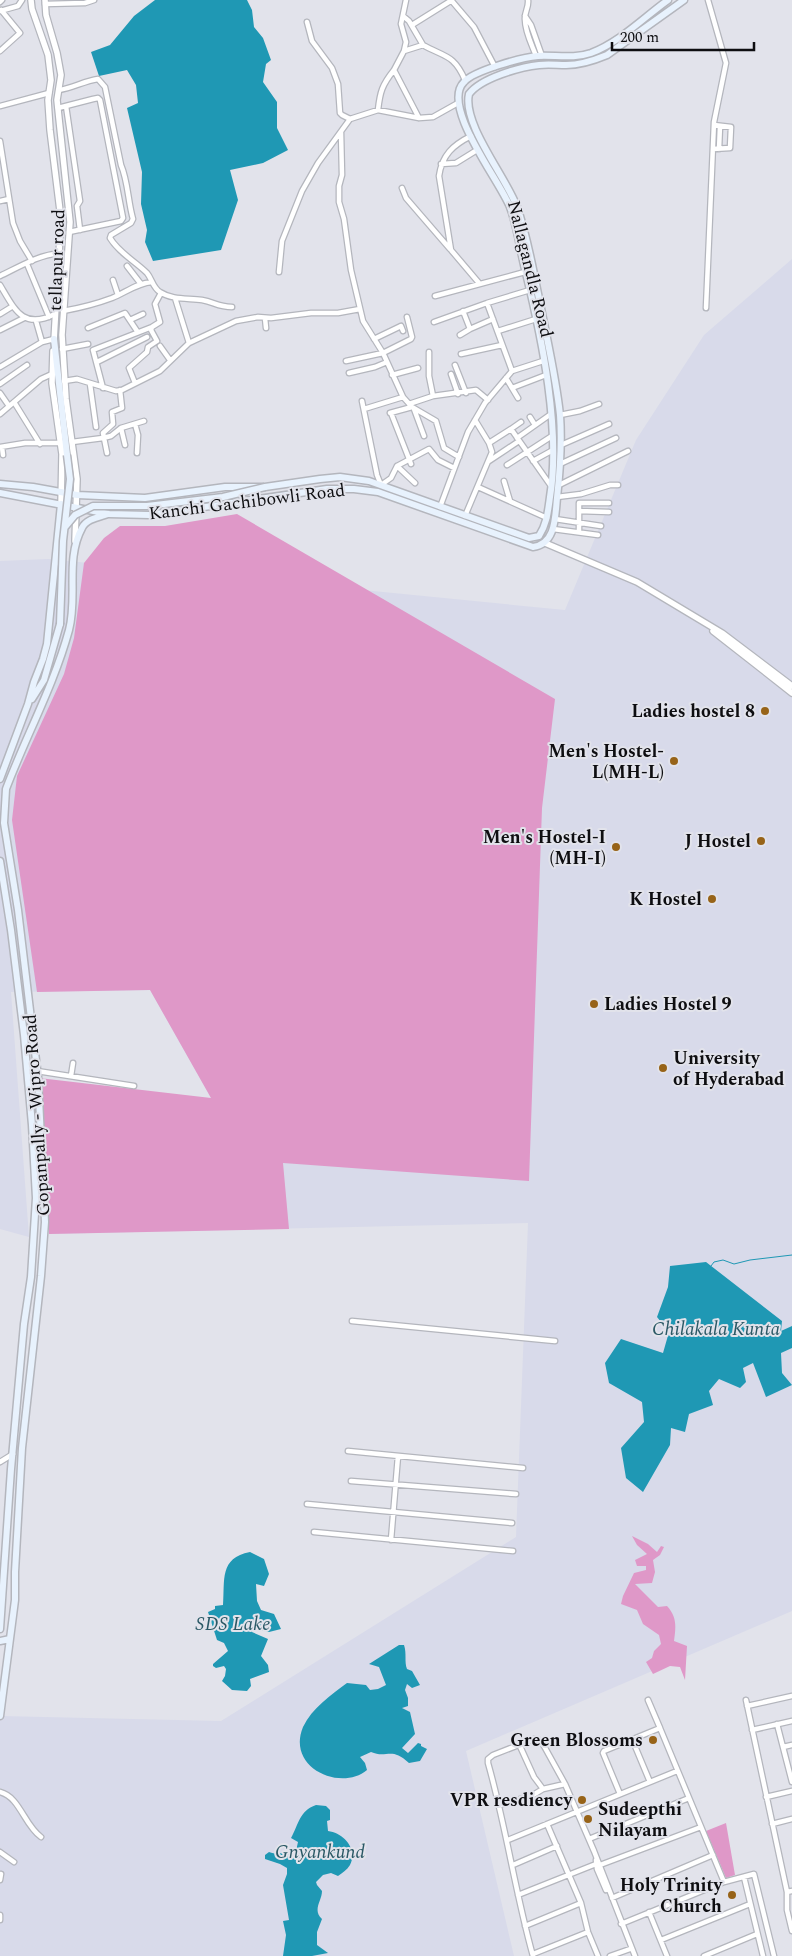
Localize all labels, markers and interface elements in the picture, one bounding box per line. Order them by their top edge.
scale bar [612,20,754,52]
text: 200 m [620,26,659,49]
street label: Nallagandla Road [500,198,560,340]
street label: tellapur road [42,208,72,312]
street label: Kanchi Gachibowli Road [147,477,347,527]
place label: Ladies hostel 8 [631,698,755,725]
marker: Ladies hostel 8 [759,705,771,717]
place label: Men's Hostel- L(MH-L) [548,738,664,786]
marker: Men's Hostel- L(MH-L) [668,755,680,767]
place label: Men's Hostel-I (MH-I) [483,824,606,872]
place label: J Hostel [684,828,751,855]
marker: J Hostel [755,835,767,847]
marker: Men's Hostel-I (MH-I) [610,841,622,853]
place label: K Hostel [629,886,702,913]
marker: K Hostel [706,893,718,905]
place label: Ladies Hostel 9 [604,991,732,1018]
marker: Ladies Hostel 9 [588,998,600,1010]
street label: Gopanpally - Wipro Road [16,1013,58,1217]
place label: University of Hyderabad [673,1045,785,1093]
marker: University of Hyderabad [657,1062,669,1074]
water label: Chilakala Kunta [652,1315,780,1344]
water label: SDS Lake [196,1610,270,1639]
place label: Green Blossoms [510,1727,643,1754]
marker: Green Blossoms [647,1734,659,1746]
place label: VPR resdiency [450,1787,573,1814]
marker: VPR resdiency [576,1794,588,1806]
place label: Sudeepthi Nilayam [598,1796,682,1844]
marker: Sudeepthi Nilayam [582,1813,594,1825]
water label: Gnyankund [275,1838,365,1867]
place label: Holy Trinity Church [620,1872,723,1920]
marker: Holy Trinity Church [726,1889,738,1901]

